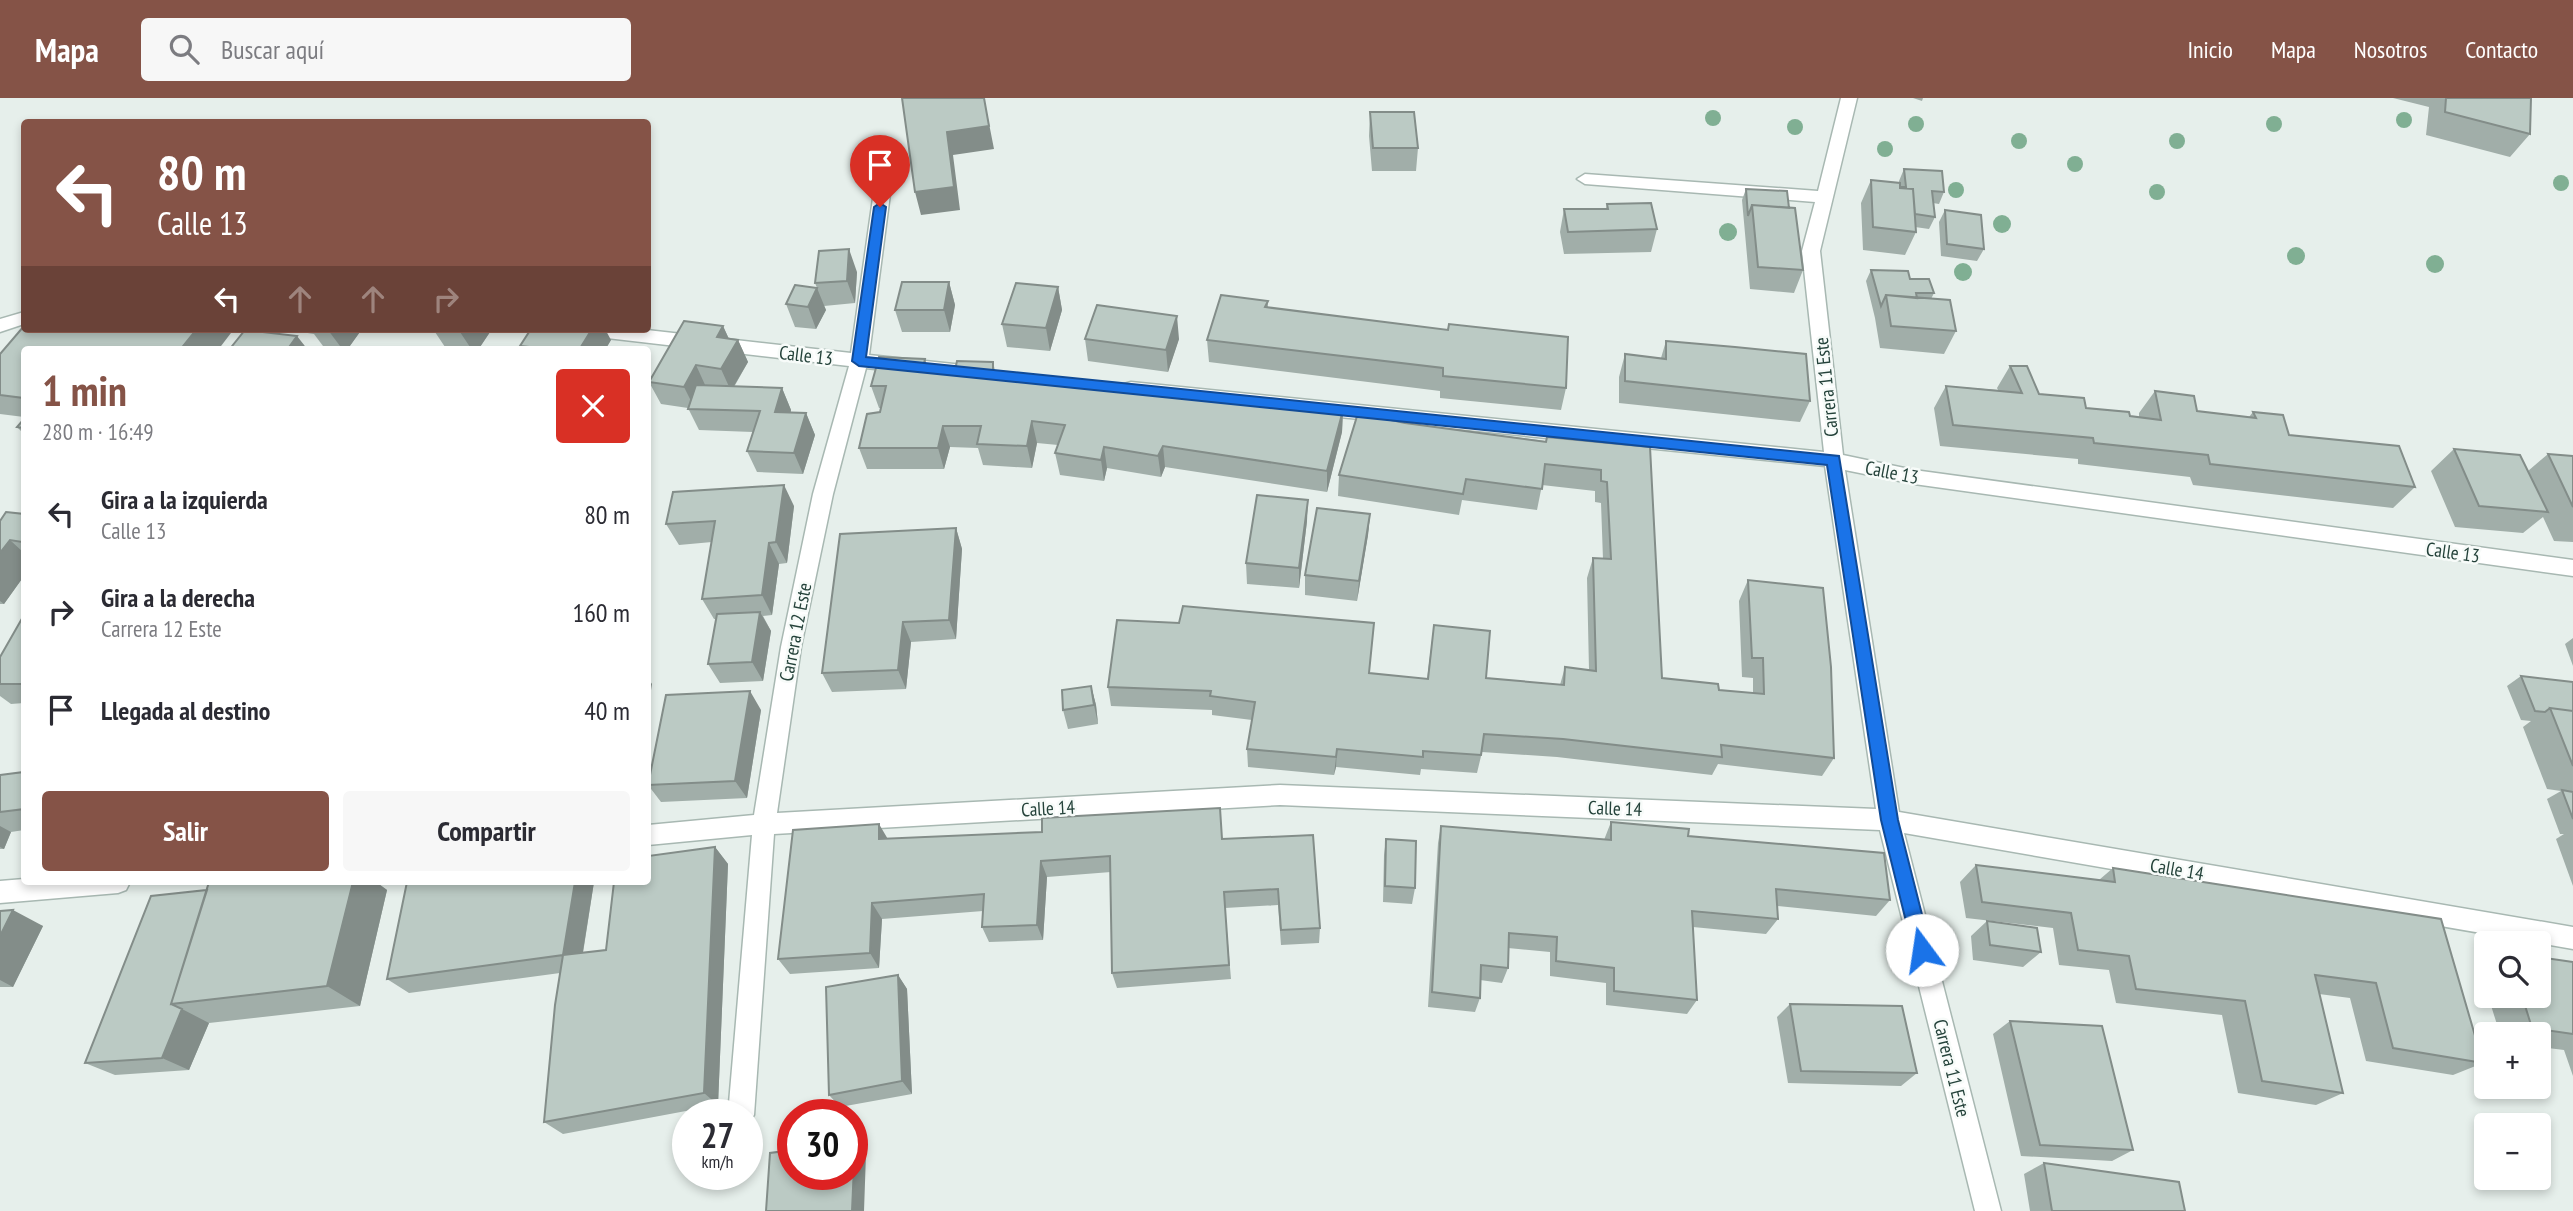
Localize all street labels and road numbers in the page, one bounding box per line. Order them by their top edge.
street label: Carrera 11 Este [1809,336,1843,438]
street label: Calle 13 [778,340,834,370]
street label: Calle 13 [1863,455,1921,489]
street label: Calle 13 [2425,536,2481,568]
street label: Carrera 12 Este [774,581,816,683]
street label: Calle 14 [1020,795,1076,821]
street label: Calle 14 [1588,795,1643,821]
street label: Calle 14 [2148,853,2206,886]
street label: Carrera 11 Este [1928,1017,1976,1119]

